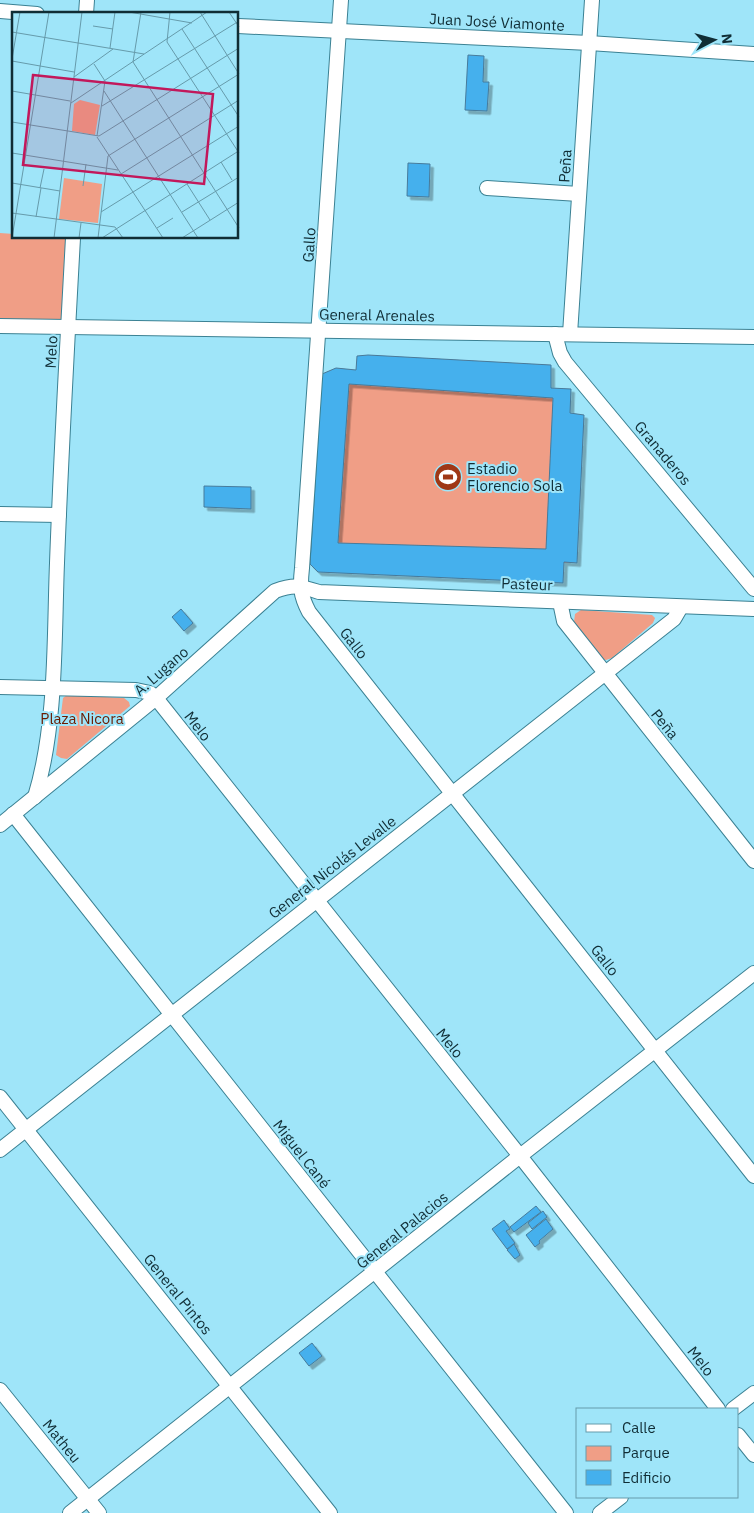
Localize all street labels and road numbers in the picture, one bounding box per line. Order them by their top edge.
street label: Juan José Viamonte [429,9,565,35]
street label: Peña [554,149,576,183]
street label: Gallo [298,227,320,263]
street label: General Arenales [319,304,435,326]
street label: Melo [41,335,61,369]
street label: Granaderos [630,417,696,489]
street label: Pasteur [501,574,554,594]
street label: Gallo [336,623,372,663]
street label: A. Lugano [130,642,192,700]
street label: Peña [647,705,683,743]
street label: Melo [180,707,216,745]
street label: General Nicolás Levalle [264,811,400,923]
street label: Gallo [587,940,623,980]
street label: Melo [432,1024,468,1062]
street label: Miguel Cané [269,1116,335,1192]
street label: General Palacios [352,1187,452,1273]
street label: General Pintos [140,1250,216,1338]
street label: Melo [683,1342,719,1380]
street label: Matheu [39,1415,85,1467]

